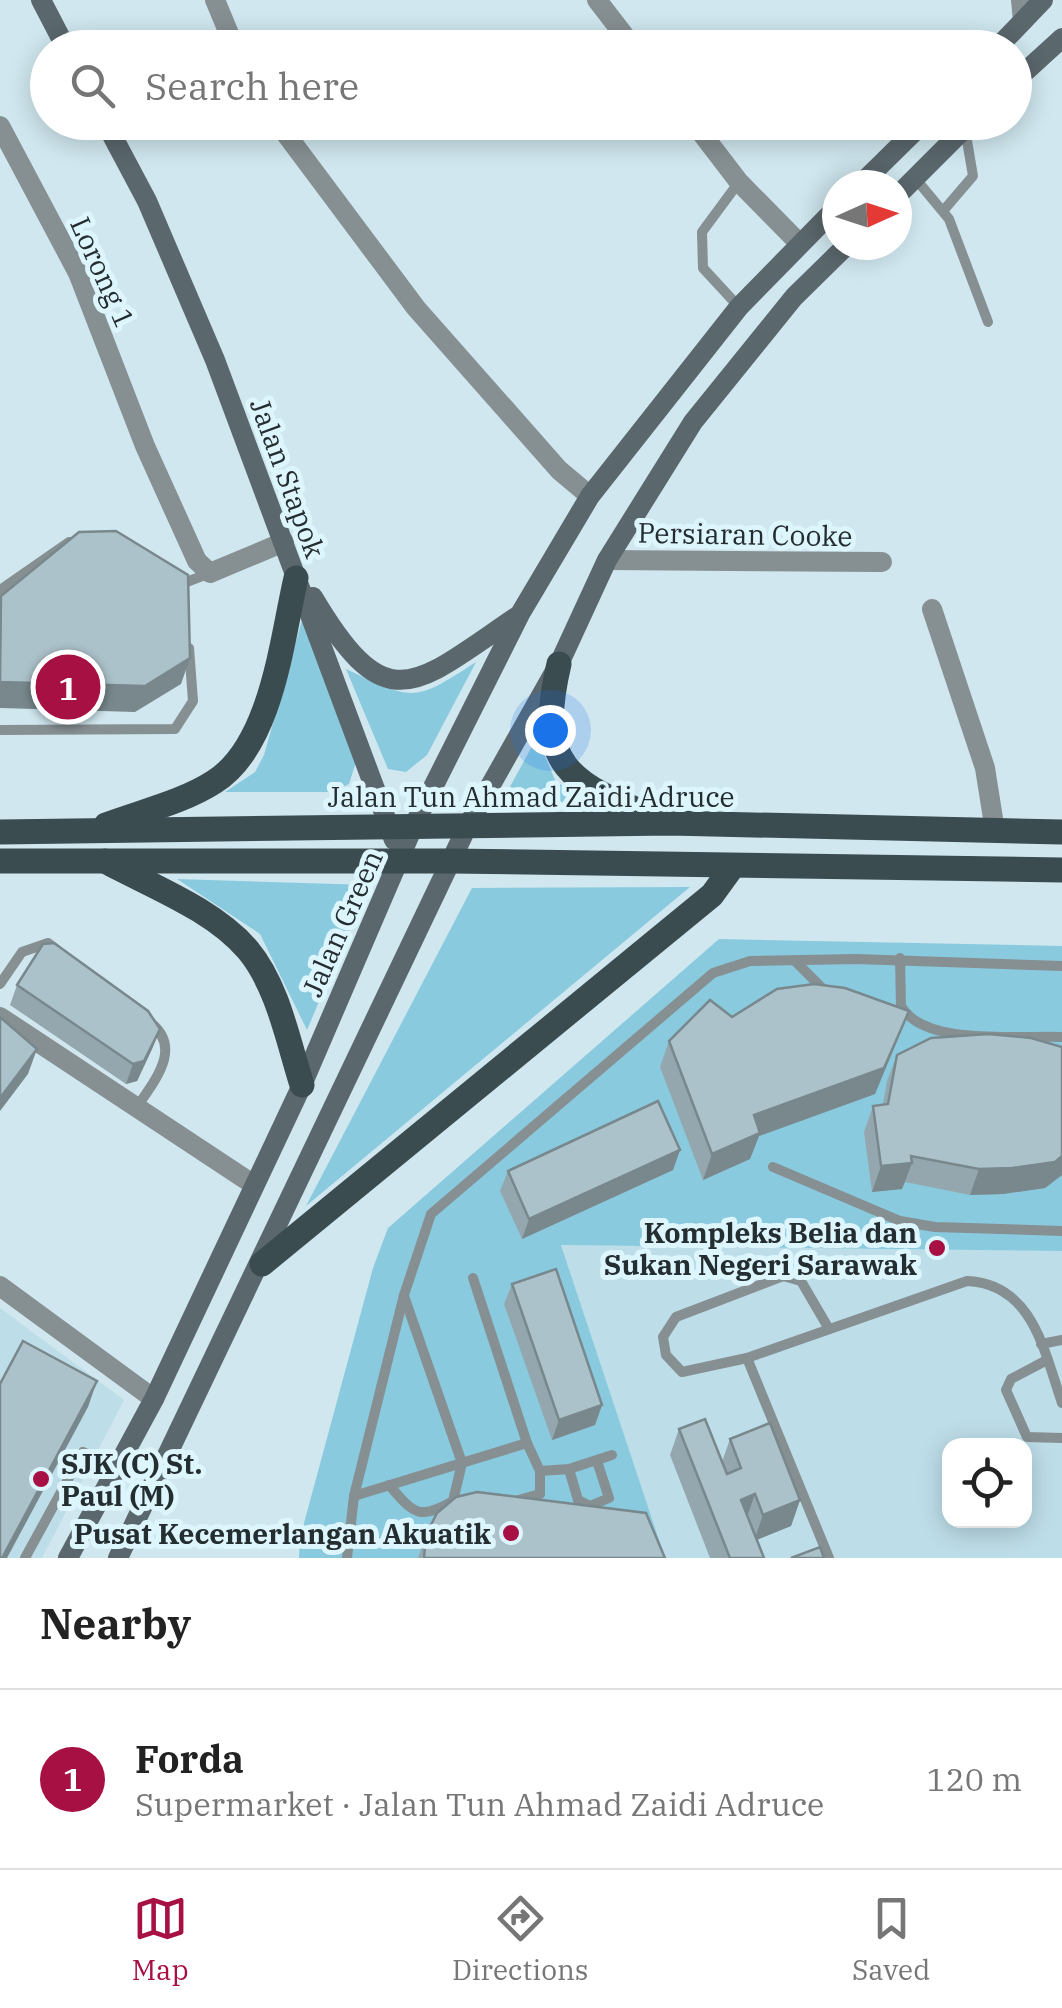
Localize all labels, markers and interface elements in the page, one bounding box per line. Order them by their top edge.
search box [30,30,1032,140]
icon: search [65,58,120,113]
text: Search here [145,61,359,110]
north arrow [822,170,912,260]
street label: Lorong 1 [62,211,144,333]
street label: Jalan Stapok [242,393,334,564]
street label: Persiaran Cooke [637,514,853,554]
pin: 1 [36,650,100,724]
your location [525,705,576,756]
street label: Jalan Tun Ahmad Zaidi Adruce [327,778,735,815]
street label: Jalan Green [293,844,391,1002]
place label: Kompleks Belia dan Sukan Negeri Sarawak [604,1214,918,1283]
marker: Kompleks Belia dan Sukan Negeri Sarawak [926,1237,948,1259]
map controls [942,1438,1032,1528]
button: locate [942,1438,1032,1528]
place label: SJK (C) St. Paul (M) [61,1445,203,1514]
marker: SJK (C) St. Paul (M) [30,1468,52,1490]
place label: Pusat Kecemerlangan Akuatik [74,1515,492,1552]
marker: Pusat Kecemerlangan Akuatik [500,1522,522,1544]
text: Nearby [40,1596,191,1651]
text: Forda [135,1734,244,1783]
text: 1 [63,1758,82,1800]
text: 120 m [926,1758,1022,1800]
text: Supermarket · Jalan Tun Ahmad Zaidi Adruce [135,1783,824,1825]
tab: Map [132,1891,189,1988]
tab: Directions [452,1891,589,1988]
tab: Saved [852,1891,930,1988]

